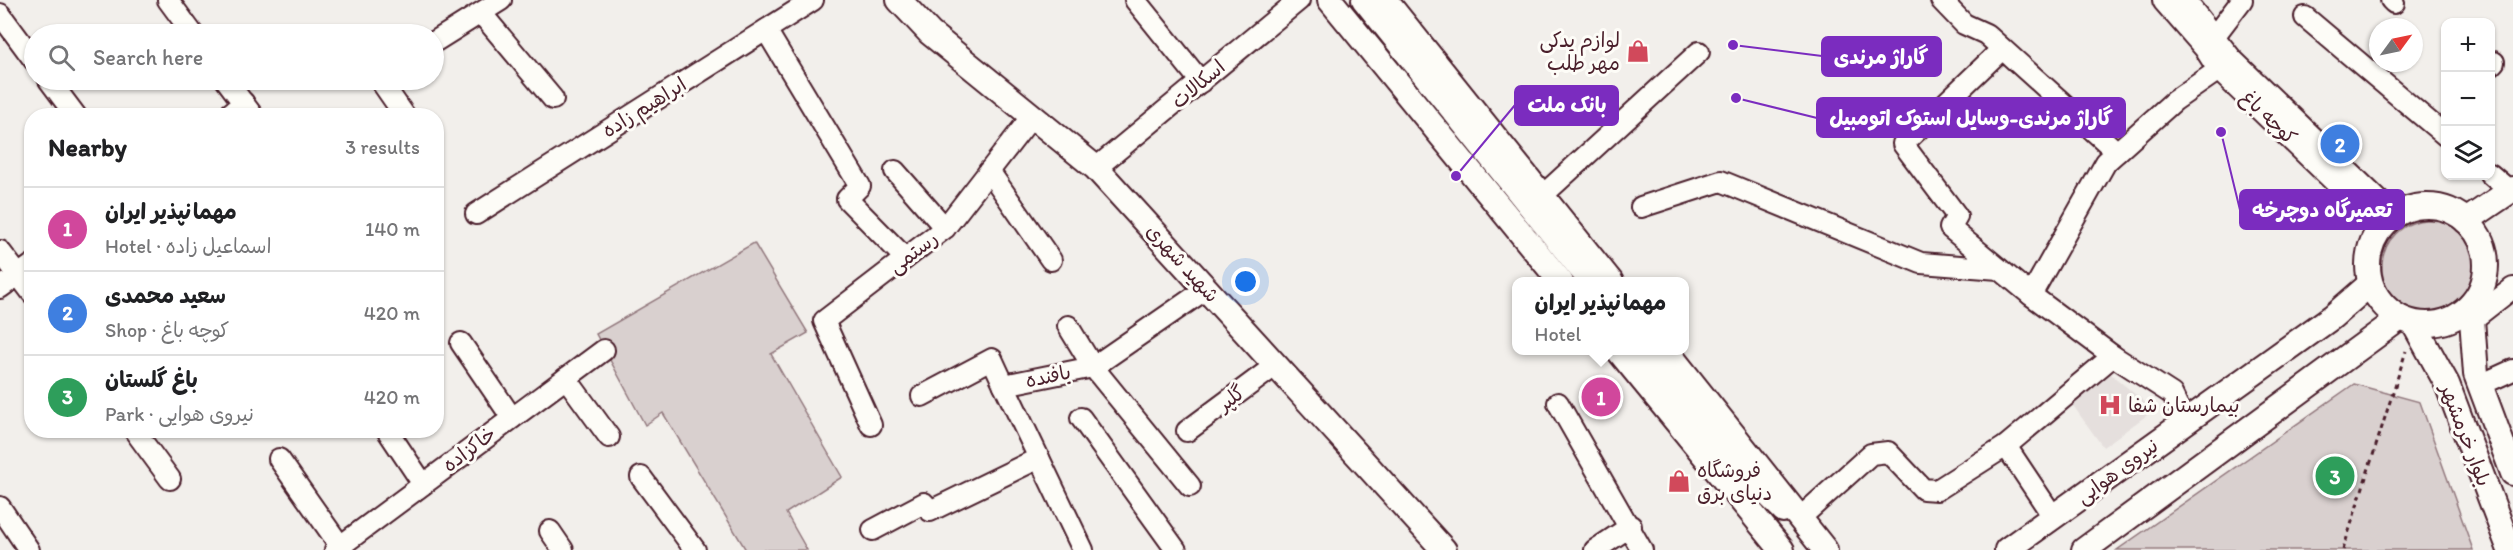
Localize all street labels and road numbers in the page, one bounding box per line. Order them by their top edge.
street label: اسکالات [1166,55,1230,113]
street label: ابراهیم زاده [597,72,692,145]
street label: کوچه باغ [2235,85,2302,151]
street label: شهید شهری [1142,219,1224,307]
street label: رستمی [884,226,943,279]
street label: بافنده [1023,359,1073,393]
street label: بلوار خرمشهر [2435,379,2496,489]
street label: گلپر [1211,380,1250,418]
street label: خاکزاده [438,421,500,477]
street label: نیروی هوایی [2071,433,2163,510]

